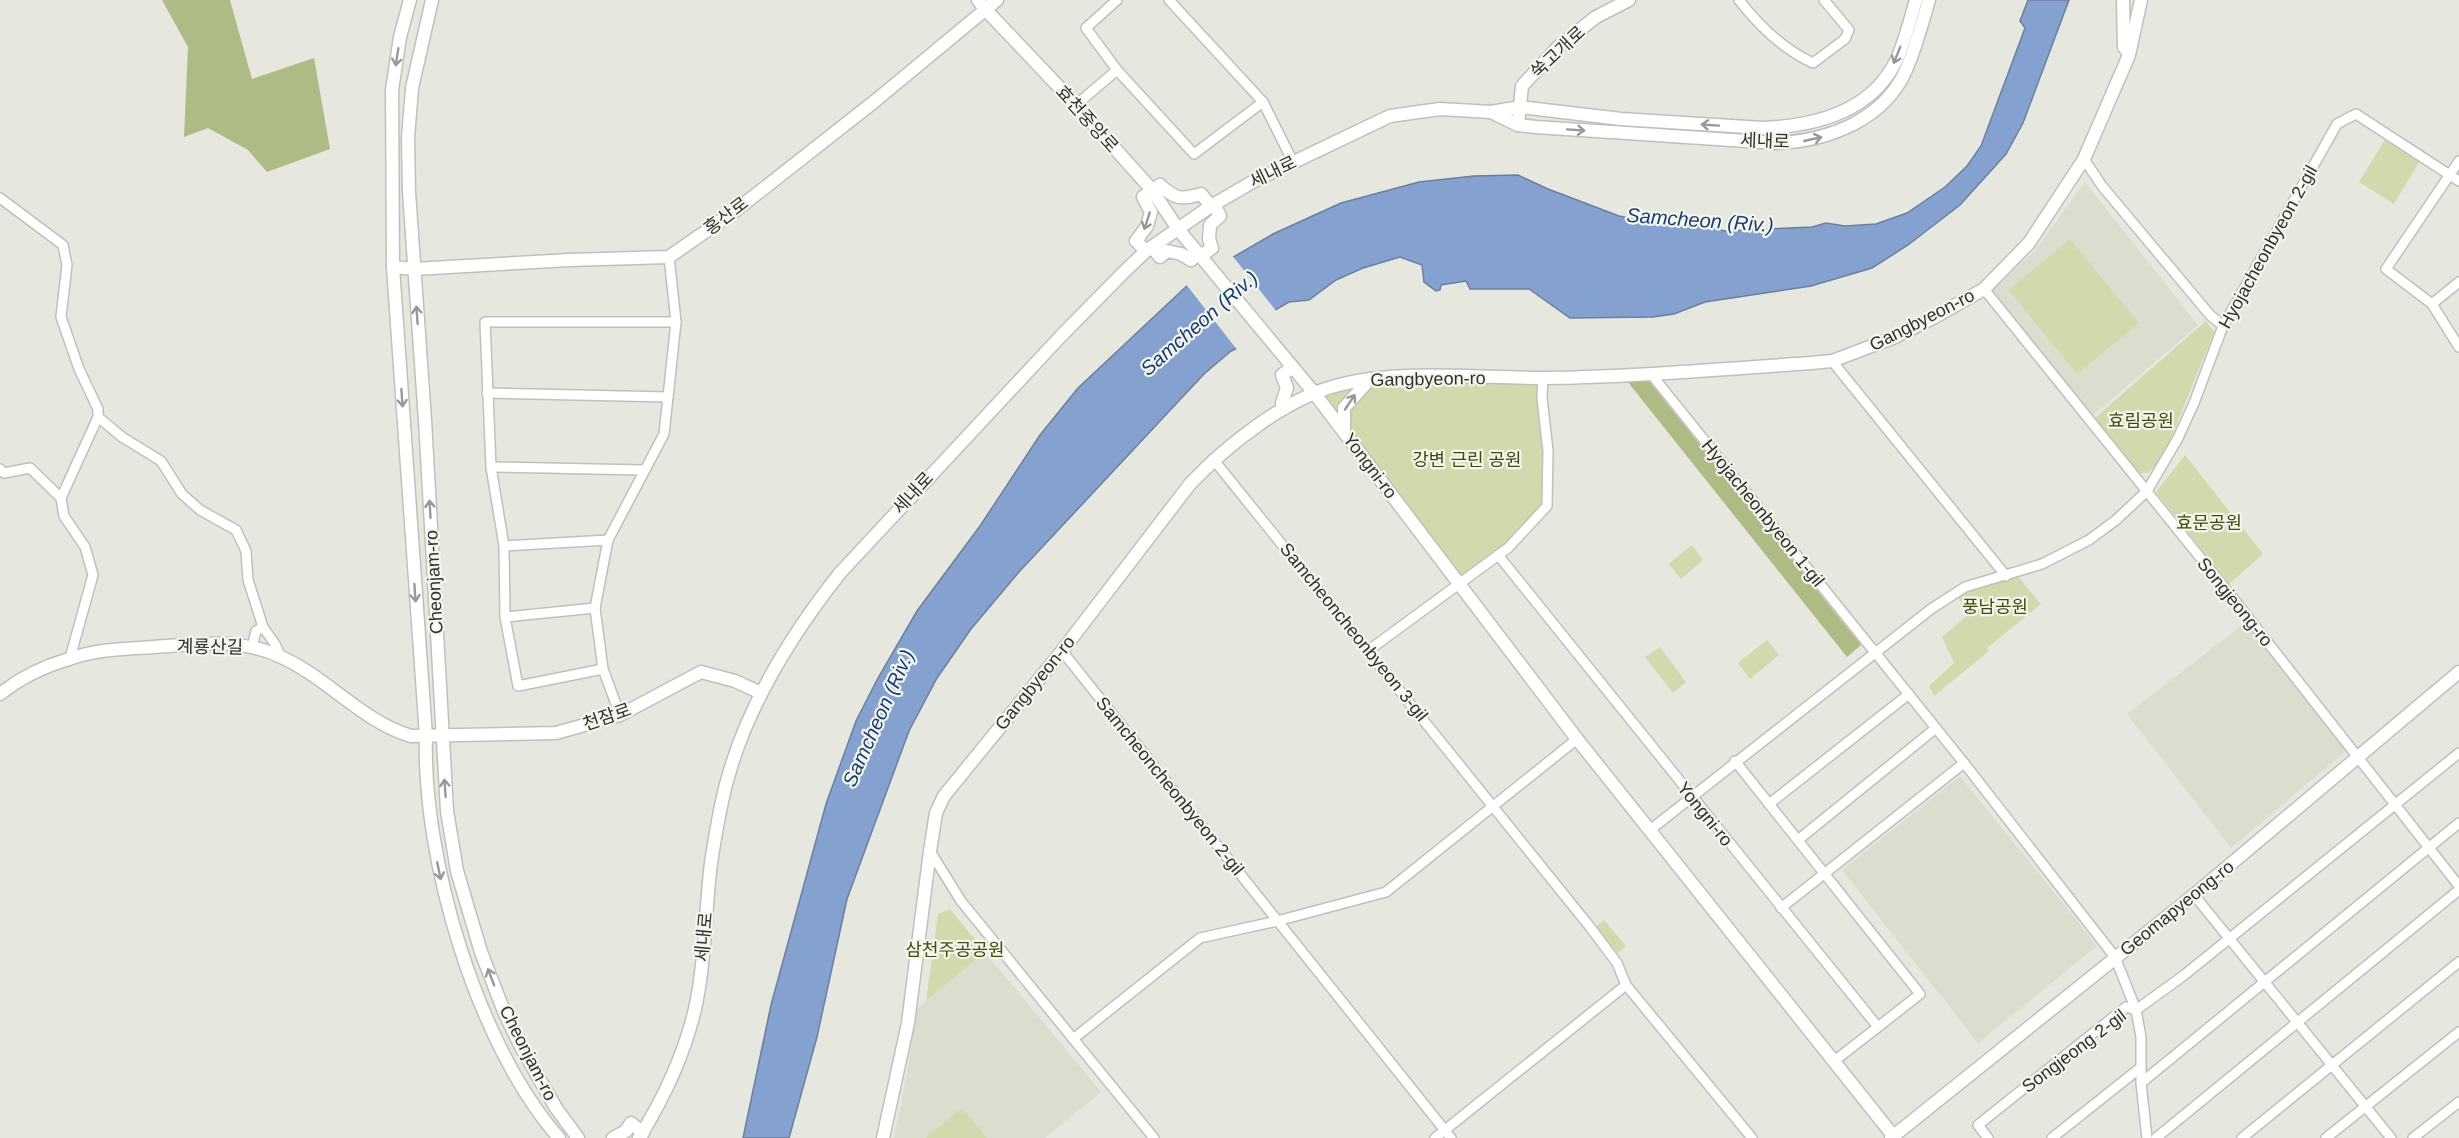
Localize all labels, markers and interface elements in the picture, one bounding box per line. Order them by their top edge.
street label: 쑥고개로 [1527,22,1589,82]
one-way arrow [1891,46,1902,64]
one-way arrow [392,47,403,66]
street label: 효천중앙로 [1052,82,1122,156]
one-way arrow [1701,119,1721,130]
one-way arrow [1566,125,1586,136]
street label: 세내로 [1740,130,1790,152]
one-way arrow [1803,133,1822,145]
street label: 세내로 [1246,152,1300,192]
street label: Hyojacheonbyeon 2-gil [2215,162,2321,332]
street label: 홍산로 [700,193,752,239]
water label: Samcheon (Riv.) [1626,204,1774,236]
one-way arrow [1141,211,1152,230]
water label: Samcheon (Riv.) [1136,266,1262,380]
street label: Gangbyeon-ro [1866,285,1978,355]
one-way arrow [412,305,423,325]
street label: Gangbyeon-ro [1370,368,1486,390]
one-way arrow [397,388,408,408]
one-way arrow [1344,395,1356,411]
park label: 효림공원 [2108,411,2174,431]
street label: Yongni-ro [1339,429,1401,503]
street label: Hyojacheonbyeon 1-gil [1698,436,1828,590]
park label: 강변 근린 공원 [1412,450,1522,470]
street label: 세내로 [889,468,937,518]
one-way arrow [424,500,435,520]
park label: 효문공원 [2176,513,2242,533]
street label: Cheonjam-ro [421,530,447,634]
street label: Samcheoncheonbyeon 3-gil [1276,539,1432,725]
street label: Songjeong-ro [2193,554,2277,650]
one-way arrow [410,582,421,602]
park label: 풍남공원 [1962,597,2028,617]
street label: Gangbyeon-ro [991,632,1079,734]
street label: 계룡산길 [177,636,243,658]
water label: Samcheon (Riv.) [838,646,918,790]
street label: Samcheoncheonbyeon 2-gil [1092,693,1248,879]
street label: 천잠로 [580,699,634,735]
one-way arrow [439,778,450,798]
street label: Yongni-ro [1673,778,1737,850]
street label: Geomapyeong-ro [2116,856,2238,960]
one-way arrow [434,860,445,880]
street label: 세내로 [692,911,716,963]
park label: 삼천주공공원 [905,940,1005,960]
one-way arrow [485,968,496,986]
street label: Cheonjam-ro [495,1002,561,1104]
street label: Songjeong 2-gil [2018,1005,2130,1097]

